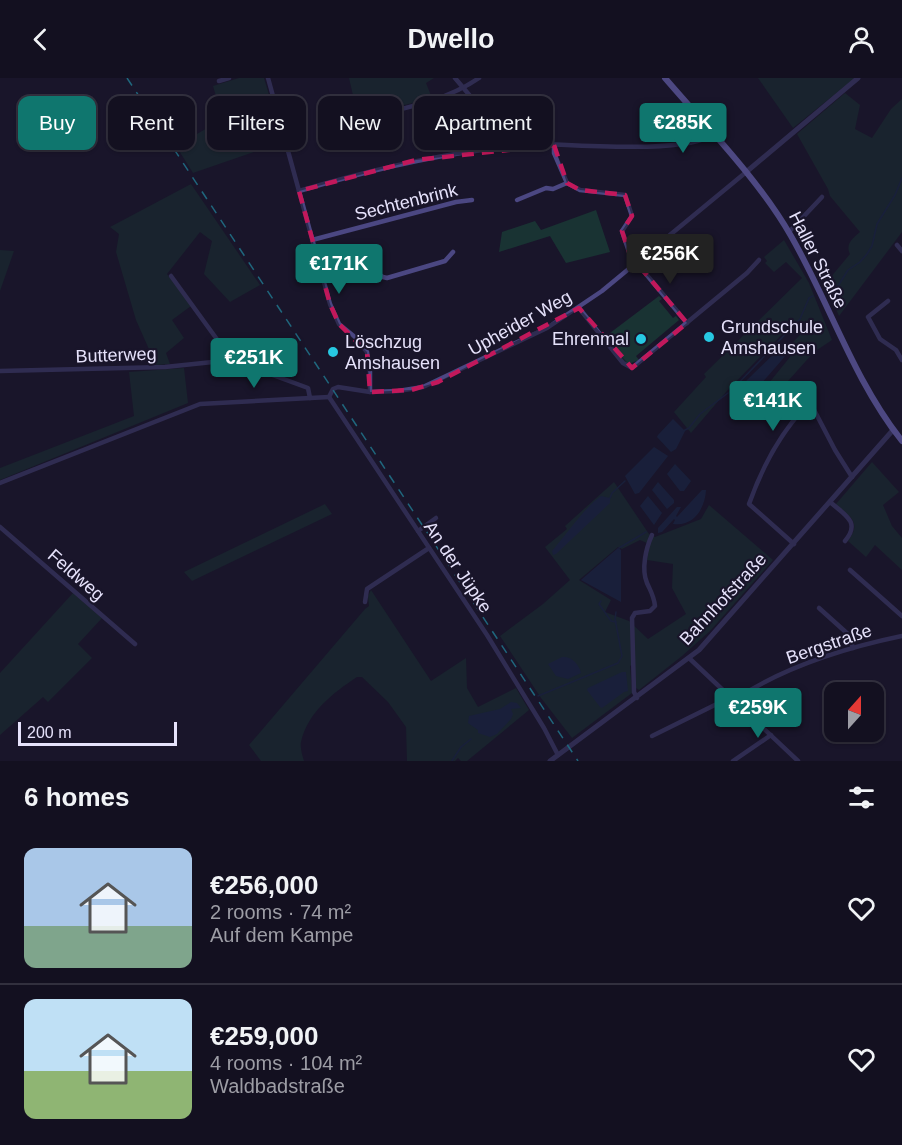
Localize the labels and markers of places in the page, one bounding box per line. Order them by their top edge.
pin: €285K [641,103,725,154]
pin: €256K [628,234,712,285]
pin: €171K [297,244,381,295]
place label: Grundschule Amshausen [721,317,823,358]
place label: Ehrenmal [552,329,629,349]
marker: Grundschule Amshausen [702,330,716,344]
place label: Löschzug Amshausen [345,332,440,373]
marker: Ehrenmal [634,332,648,346]
pin: €251K [212,338,296,389]
marker: Löschzug Amshausen [326,345,340,359]
pin: €141K [731,381,815,432]
pin: €259K [716,688,800,739]

